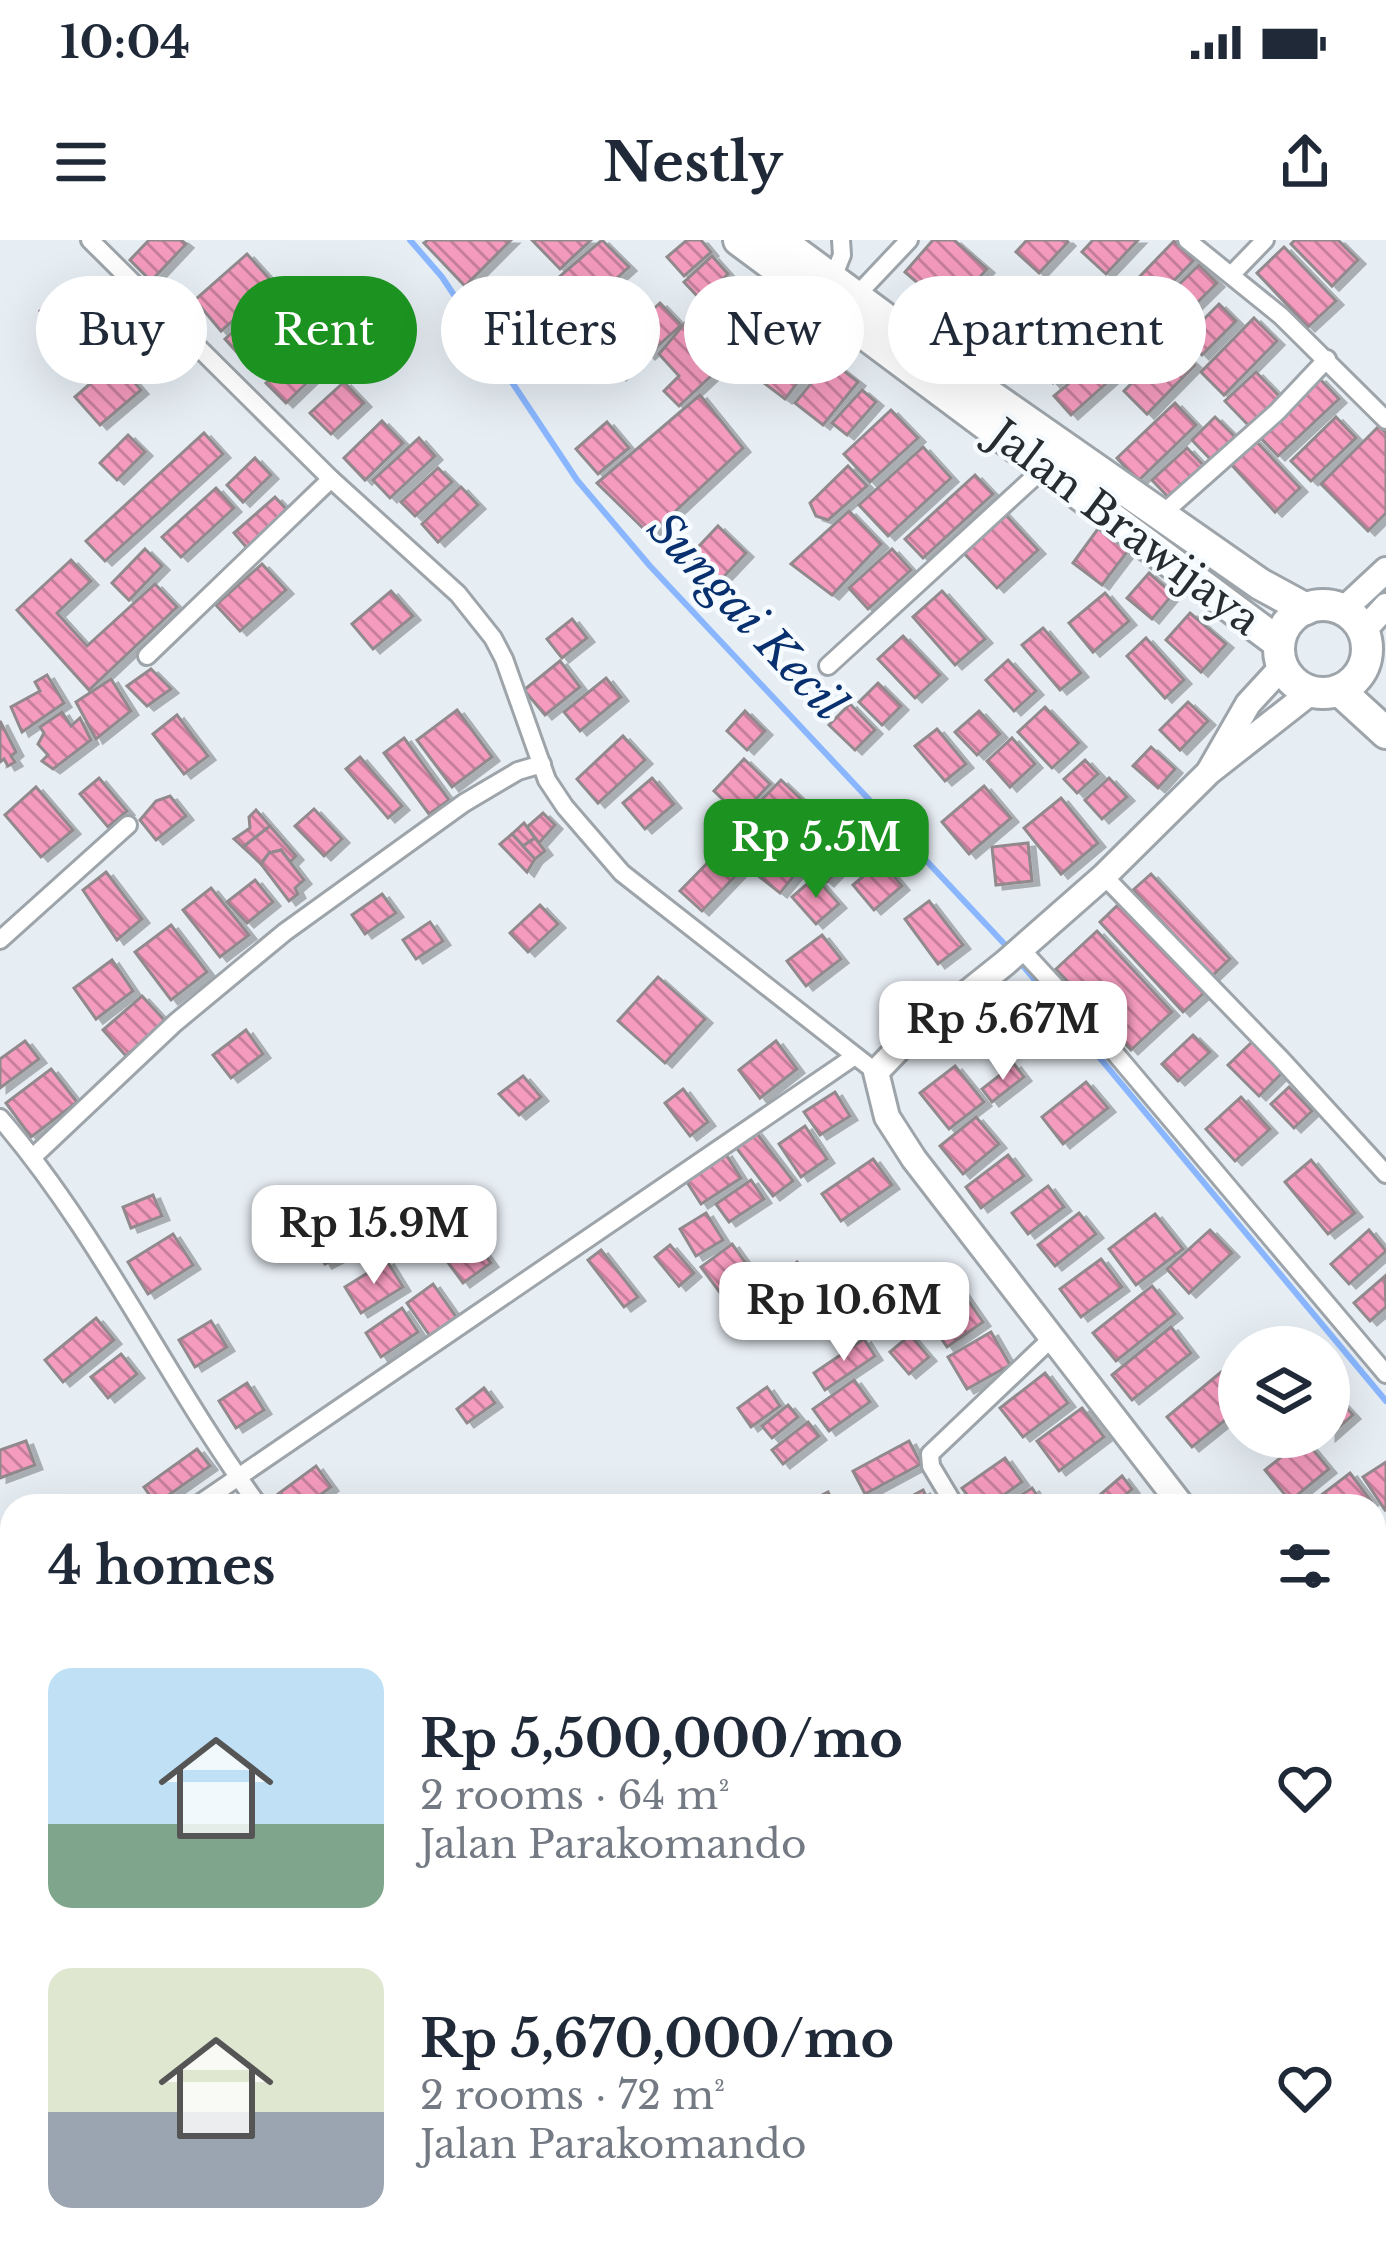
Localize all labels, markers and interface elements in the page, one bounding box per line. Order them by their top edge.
text: 10:04 [60,14,190,70]
icon: menu [48,129,114,195]
text: Nestly [603,129,783,196]
icon: share [1272,129,1338,195]
chip: Buy [36,276,207,384]
chip: Rent [231,276,417,384]
chip: Filters [441,276,660,384]
chip: New [684,276,864,384]
chip: Apartment [888,276,1206,384]
street label: Jalan Brawijaya [975,405,1271,646]
water label: Sungai Kecil [637,500,858,732]
pin: Rp 5.5M [705,799,927,901]
text: Rp 5.5M [731,813,901,862]
pin: Rp 5.67M [879,981,1127,1083]
text: Rp 5.67M [906,995,1100,1044]
pin: Rp 15.9M [250,1185,498,1287]
text: Rp 15.9M [279,1199,469,1248]
pin: Rp 10.6M [720,1262,968,1364]
text: Rp 10.6M [746,1276,942,1325]
map controls [1218,1326,1350,1458]
button: layers [1218,1326,1350,1458]
icon: filters [1272,1533,1338,1599]
text: 4 homes [48,1535,276,1598]
text: Rp 5,500,000/mo [420,1708,903,1771]
icon: home [144,1716,288,1860]
icon: heart [1272,1755,1338,1821]
text: 2 rooms · 64 m² [420,1771,730,1820]
text: Jalan Parakomando [420,1820,806,1869]
text: Rp 5,670,000/mo [420,2008,894,2071]
icon: home [144,2016,288,2160]
icon: heart [1272,2055,1338,2121]
text: 2 rooms · 72 m² [420,2071,725,2120]
text: Jalan Parakomando [420,2120,806,2169]

